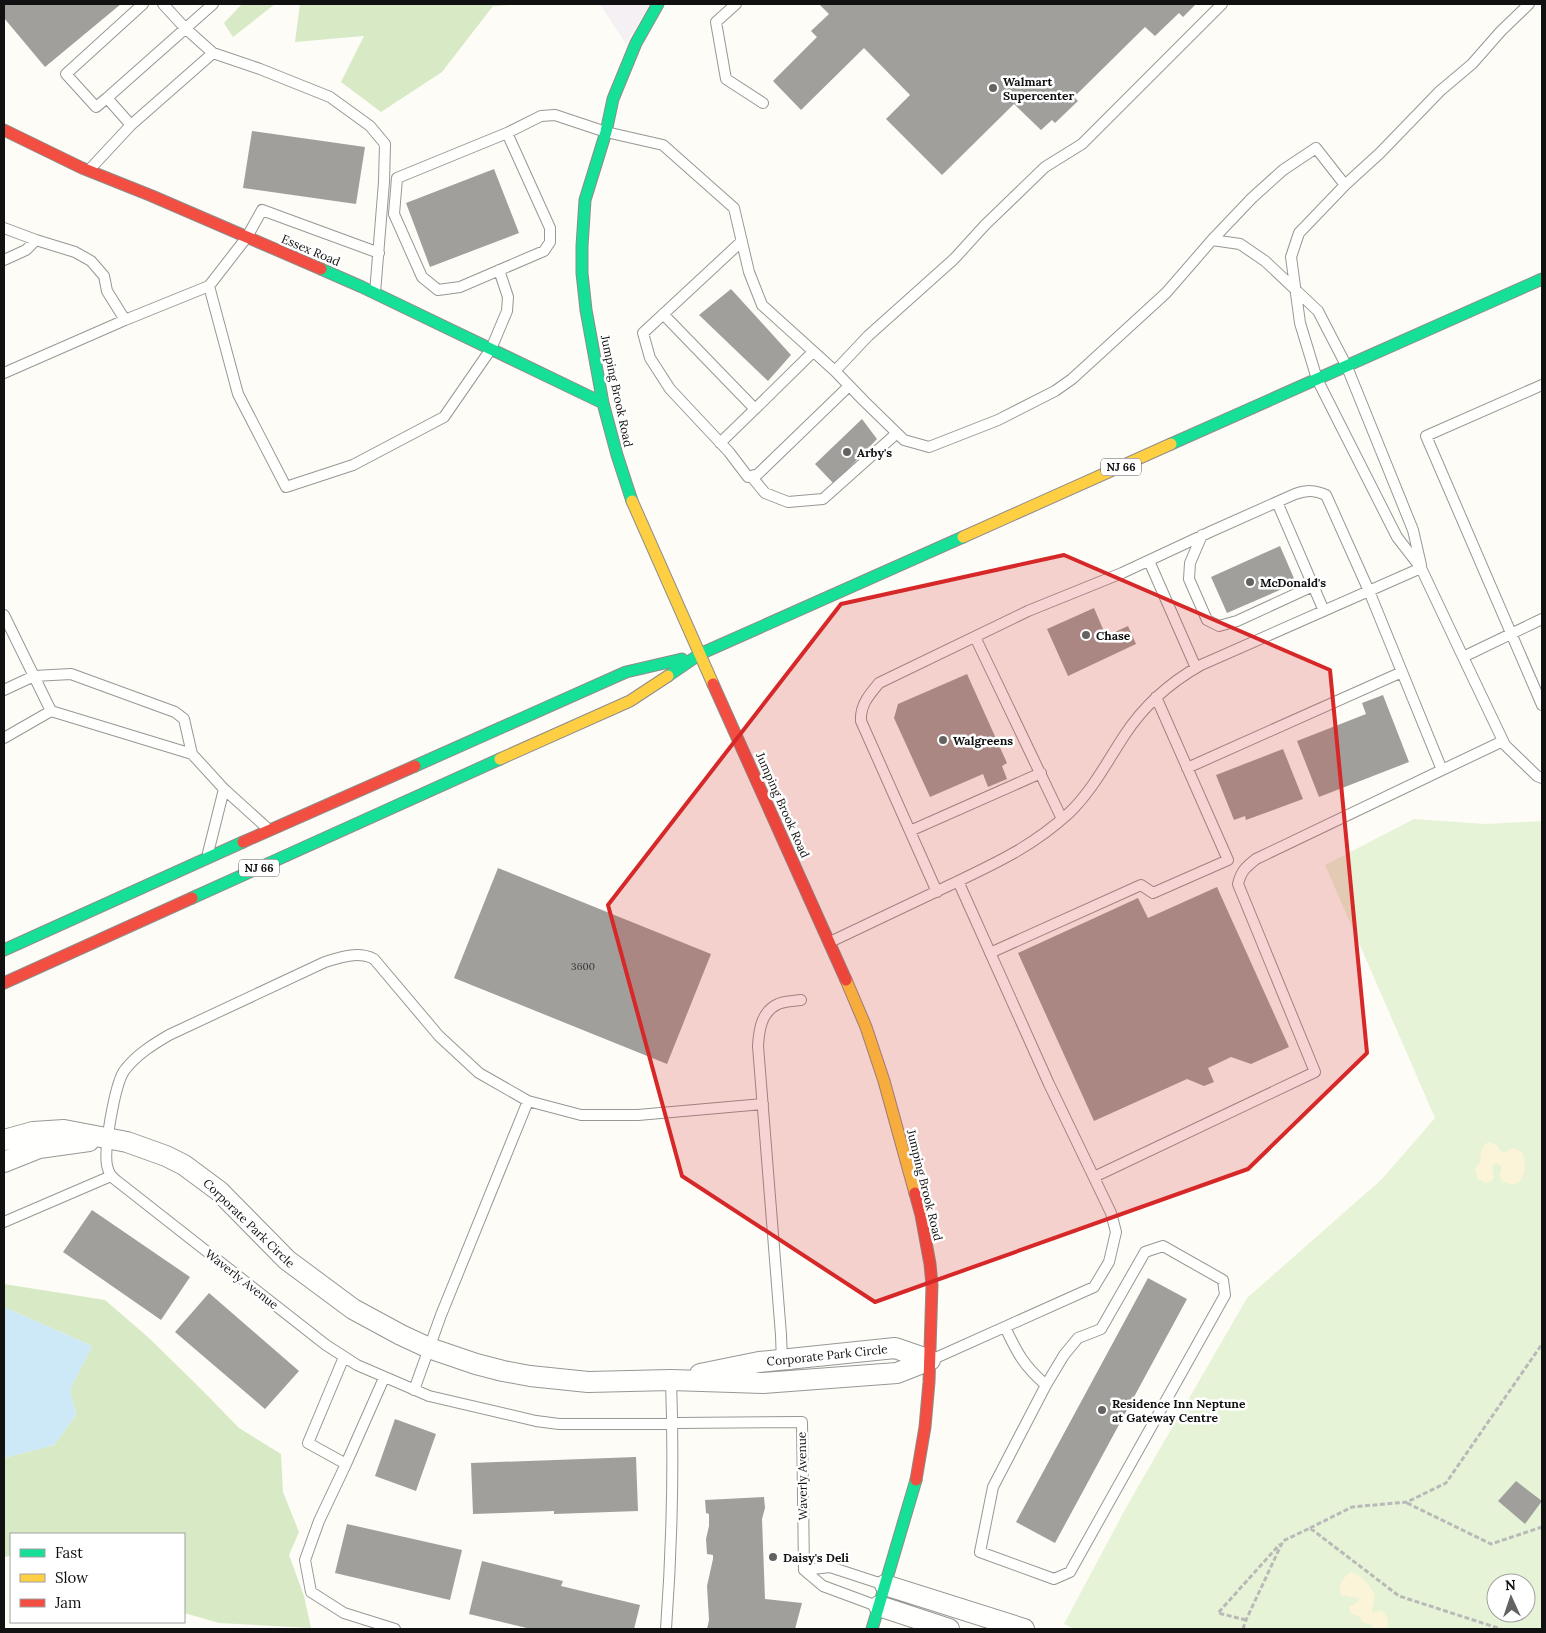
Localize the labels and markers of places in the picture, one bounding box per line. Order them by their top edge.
place label: Walmart Supercenter [1003,74,1074,103]
marker: Walmart Supercenter [987,82,999,94]
place label: Arby's [857,445,892,460]
marker: Arby's [841,446,853,458]
place label: McDonald's [1260,575,1326,590]
marker: McDonald's [1244,576,1256,588]
place label: Chase [1096,628,1131,643]
marker: Chase [1080,629,1092,641]
place label: Walgreens [953,733,1013,748]
marker: Walgreens [937,734,949,746]
place label: Residence Inn Neptune at Gateway Centre [1112,1396,1246,1425]
marker: Residence Inn Neptune at Gateway Centre [1096,1404,1108,1416]
place label: Daisy's Deli [783,1550,849,1565]
marker: Daisy's Deli [767,1551,779,1563]

